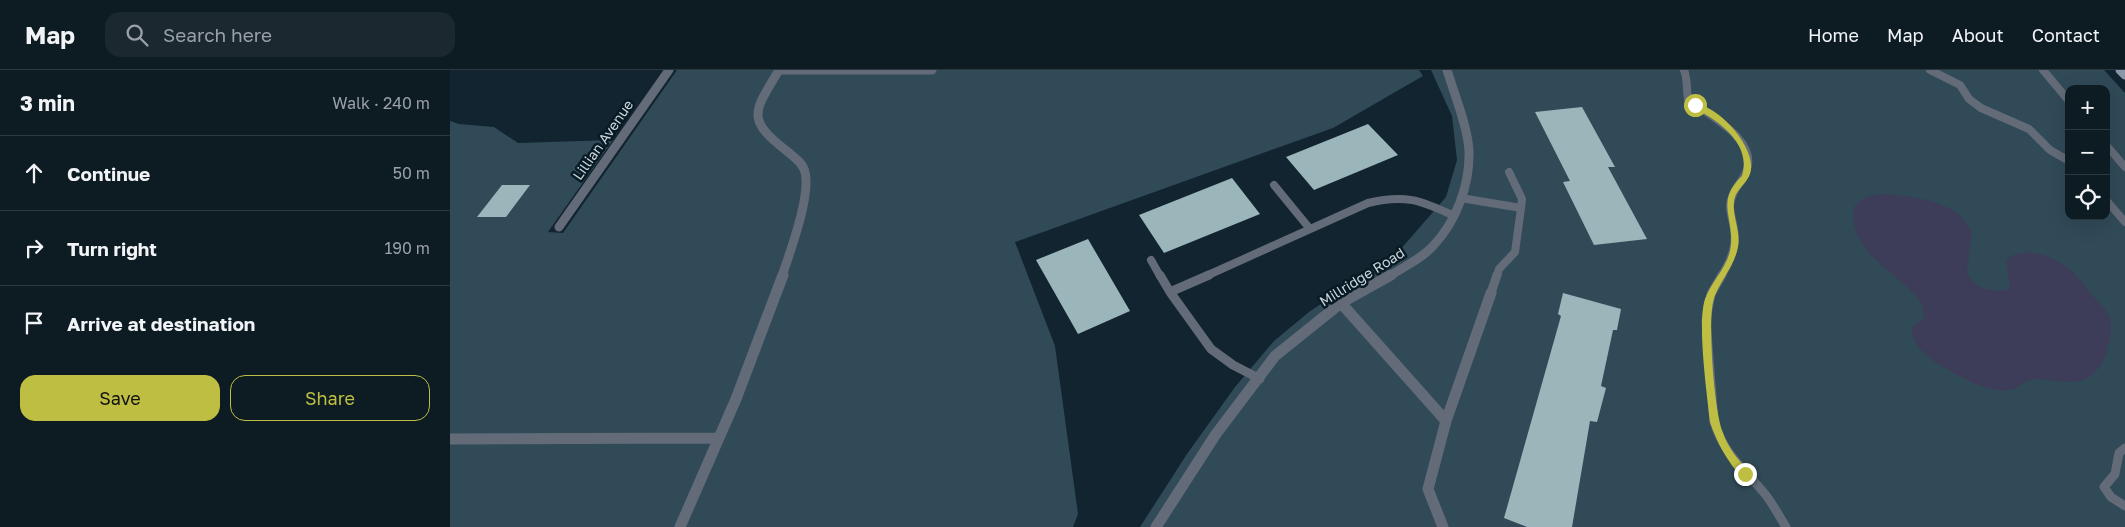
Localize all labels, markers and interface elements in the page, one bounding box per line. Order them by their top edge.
search box [105,12,455,57]
text: Map [25,20,75,49]
icon: search [123,21,151,49]
text: Search here [163,23,272,46]
text: Home [1808,24,1859,46]
text: Map [1887,24,1924,46]
text: About [1952,24,2004,46]
text: Contact [2032,24,2100,46]
map controls [2065,85,2110,220]
button: + [2065,85,2110,130]
text: 3 min [20,90,75,116]
text: Walk · 240 m [332,93,430,113]
route start [1684,94,1707,117]
street label: Lillian Avenue [569,96,636,183]
button: − [2065,130,2110,175]
icon: ahead [20,159,48,187]
text: Continue [67,162,150,185]
text: 50 m [393,163,430,183]
button: locate [2065,175,2110,220]
icon: right [20,234,48,262]
text: Turn right [67,237,157,260]
text: 190 m [384,238,430,258]
street label: Millridge Road [1316,244,1407,310]
icon: arrive [20,309,48,337]
text: Arrive at destination [67,312,255,335]
button: Save [20,375,220,421]
button: Share [230,375,430,421]
route end [1734,463,1757,486]

